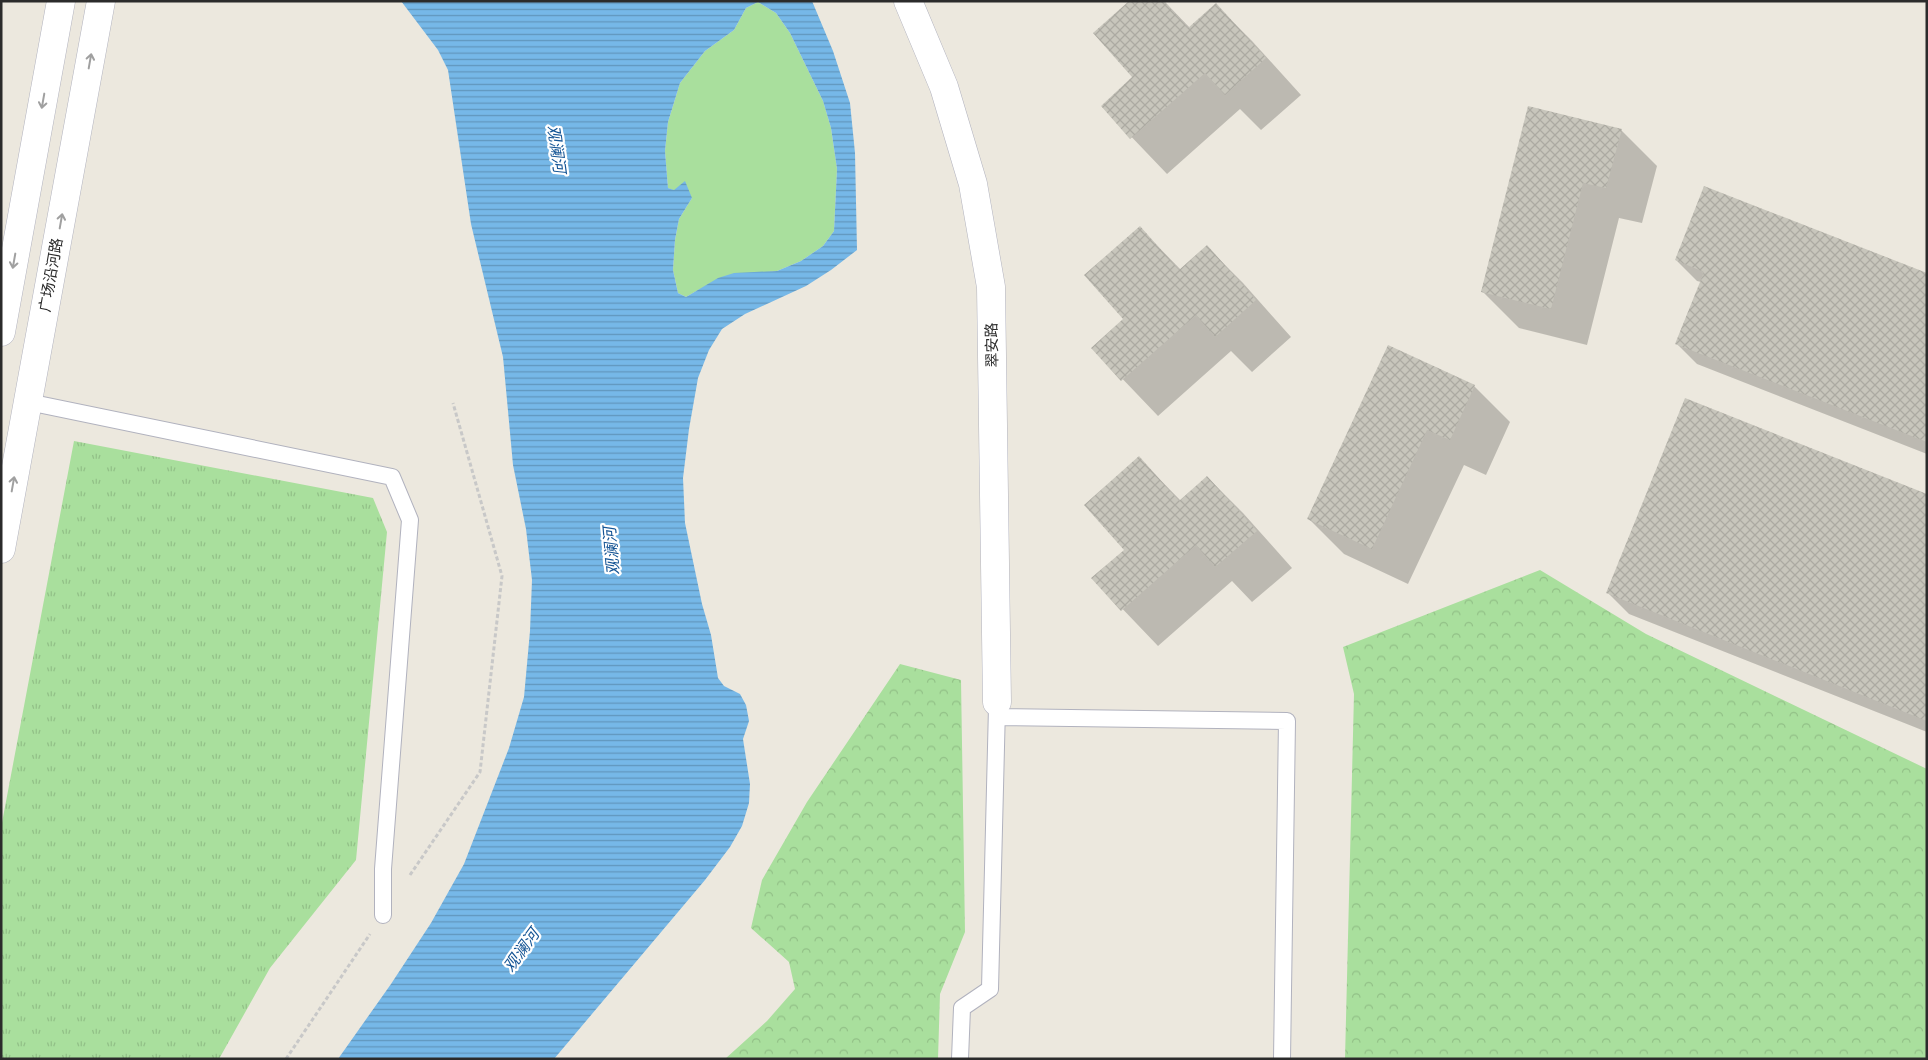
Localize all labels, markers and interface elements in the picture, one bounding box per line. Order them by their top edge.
one-way arrow [86,53,95,69]
one-way arrow [38,92,48,108]
water label: 观澜河 [544,124,571,177]
one-way arrow [56,213,66,229]
street label: 广场沿河路 [35,236,65,313]
one-way arrow [9,252,19,268]
street label: 翠安路 [982,322,1000,368]
one-way arrow [9,476,19,492]
water label: 观澜河 [599,523,623,576]
water label: 观澜河 [499,922,545,975]

